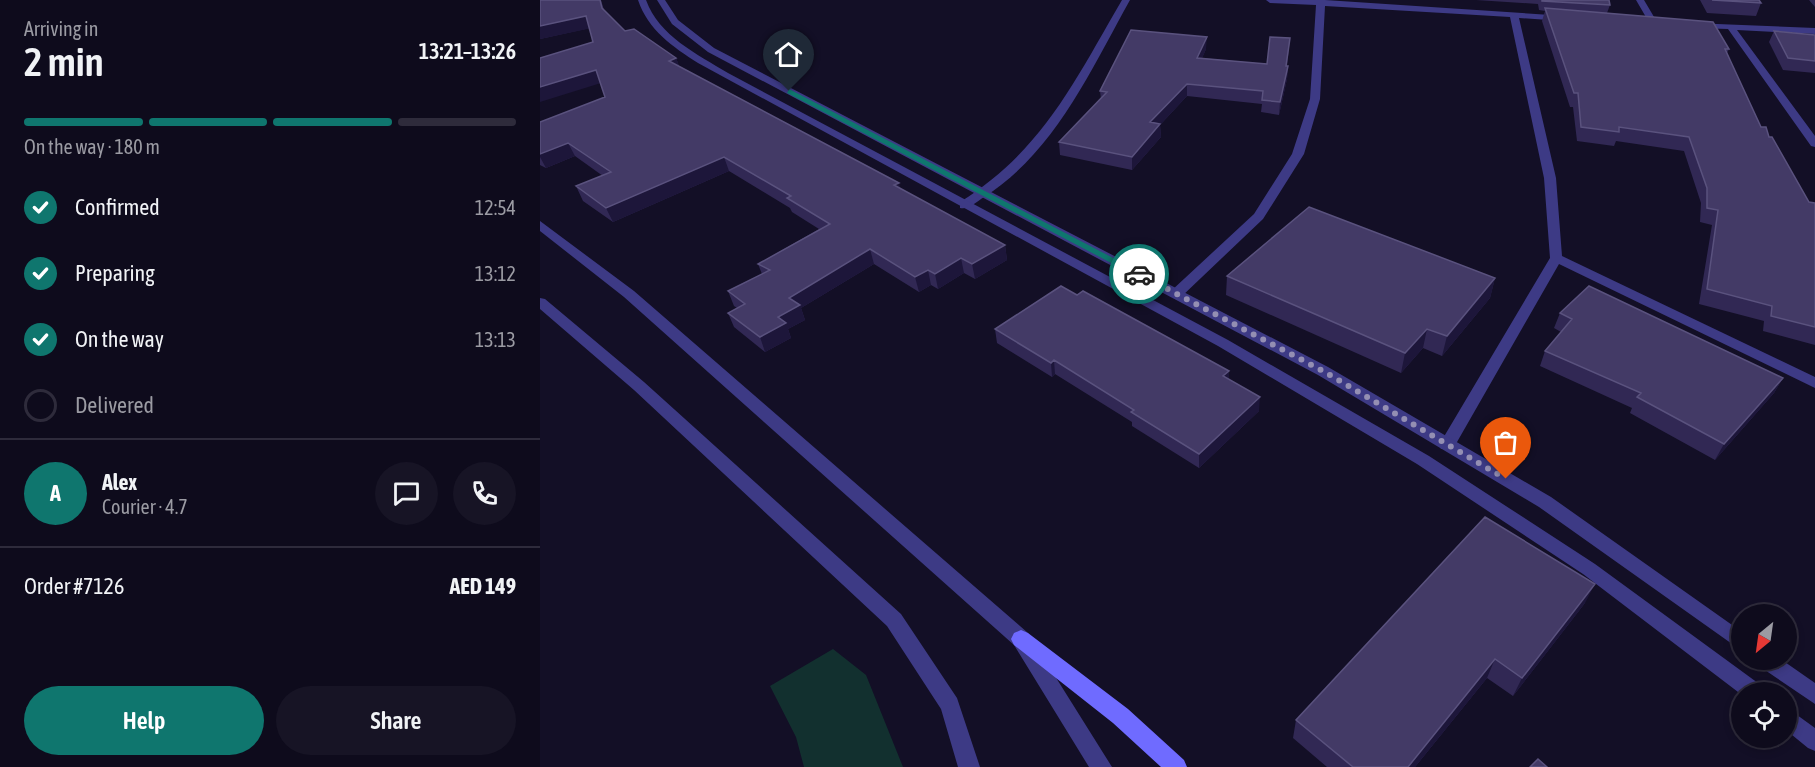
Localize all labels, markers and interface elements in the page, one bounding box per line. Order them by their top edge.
text: Arriving in [24,17,98,40]
pin [763,29,814,91]
text: 13:21–13:26 [419,38,516,64]
icon: home [772,38,805,71]
text: 2 min [24,40,104,84]
text: On the way · 180 m [24,135,160,158]
icon: check [24,191,57,224]
text: Confirmed [75,194,160,220]
text: 12:54 [475,196,516,219]
courier [1109,244,1169,304]
icon: check [24,257,57,290]
icon: car [1123,258,1156,291]
text: Preparing [75,260,155,286]
text: 13:12 [475,262,516,285]
icon: check [24,323,57,356]
text: On the way [75,326,164,352]
text: 13:13 [475,328,516,351]
text: Delivered [75,392,154,418]
pin [1480,417,1531,479]
icon: bag [1489,426,1522,459]
button: chat [375,462,438,525]
button: phone [453,462,516,525]
text: Alex [102,469,137,495]
text: A [50,480,61,506]
text: Courier · 4.7 [102,495,188,518]
text: Order #7126 [24,573,124,599]
text: AED 149 [449,573,516,599]
north arrow [1731,604,1797,670]
map controls [1731,604,1797,748]
button: locate [1731,682,1797,748]
button: Help [24,686,264,755]
button: Share [276,686,516,755]

